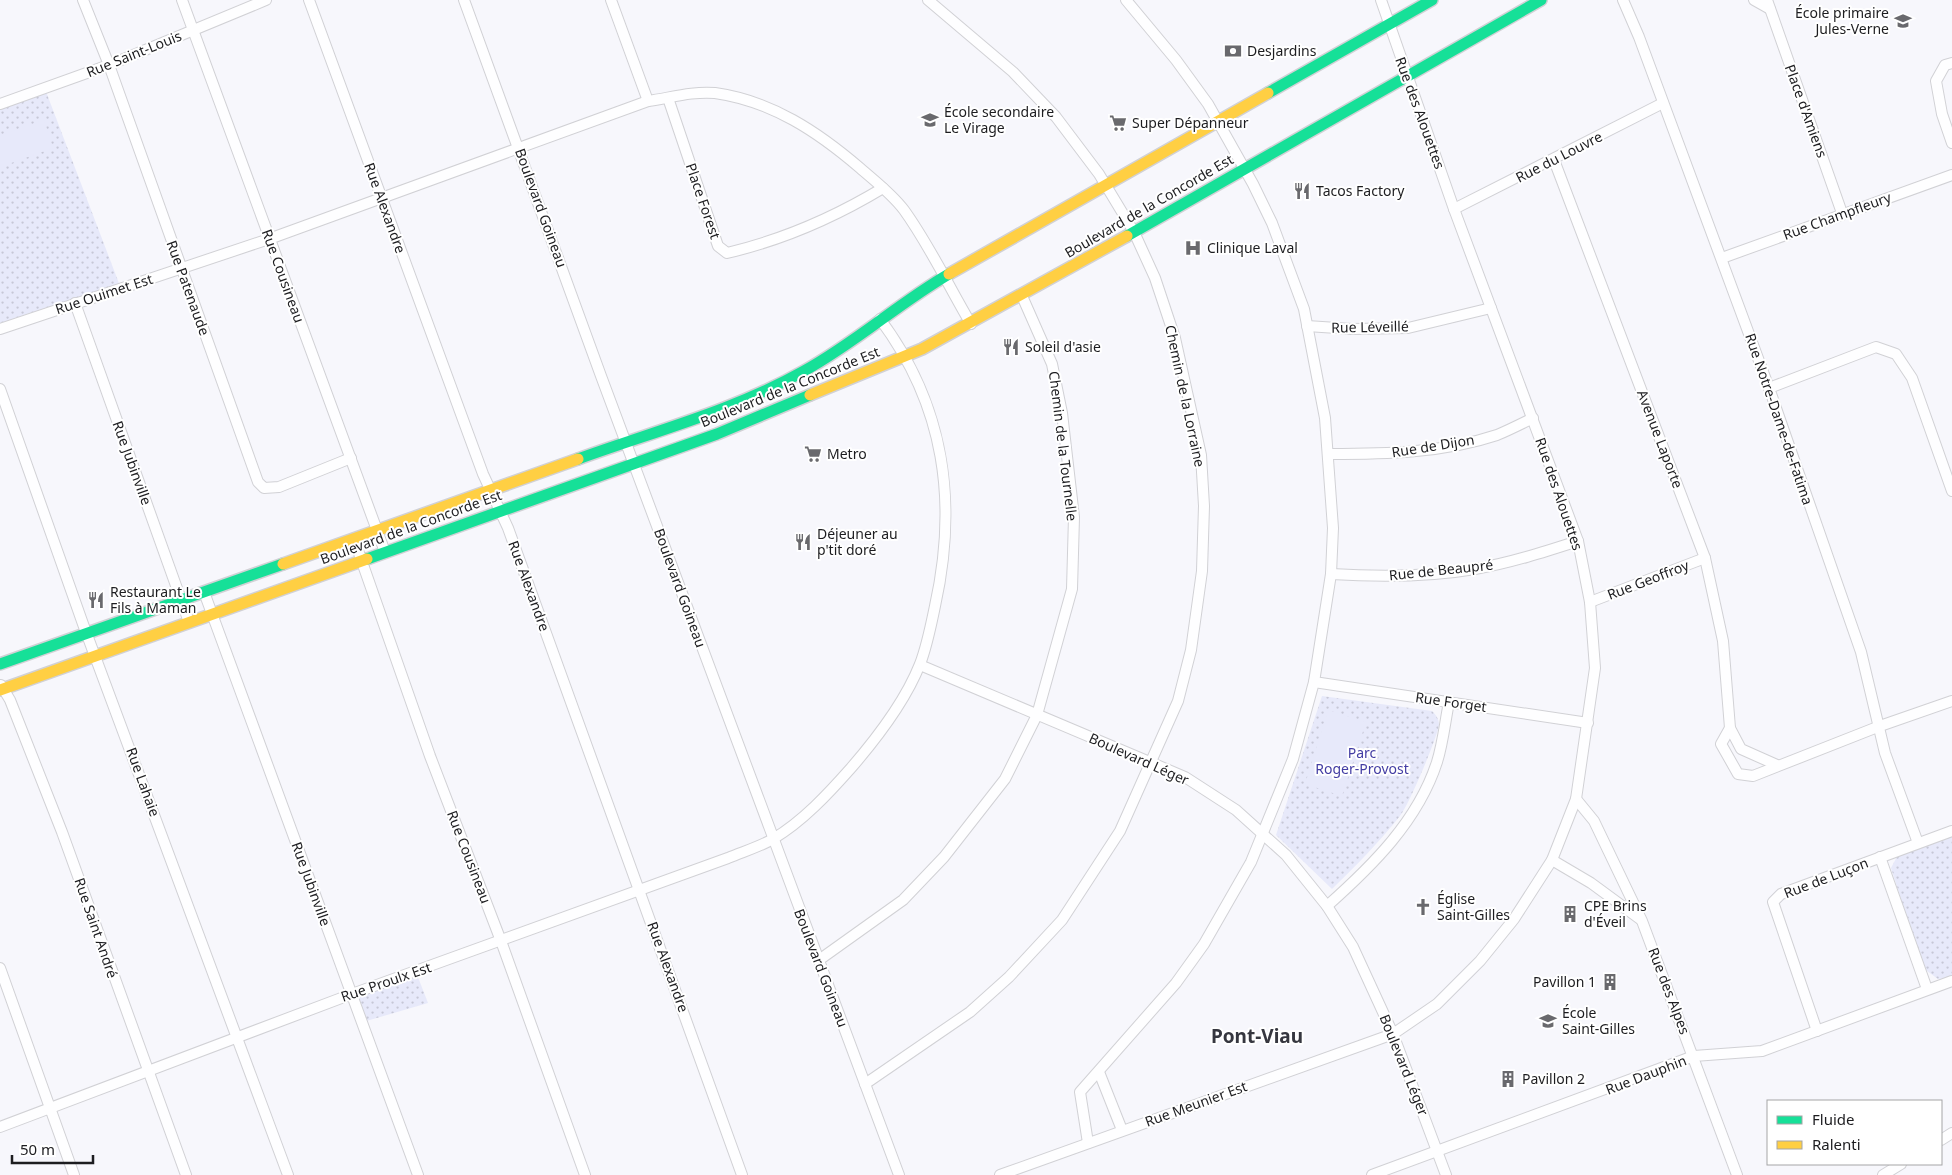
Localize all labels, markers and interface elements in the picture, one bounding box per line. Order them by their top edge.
place label: École primaire Jules-Verne [1795,3,1889,38]
school or university icon: École primaire Jules-Verne [1893,11,1913,31]
street label: Rue Saint-Louis [83,26,184,81]
bank icon: Desjardins [1223,41,1243,61]
place label: Desjardins [1247,41,1317,60]
street label: Rue des Alouettes [1391,54,1450,172]
street label: Place d'Amiens [1781,62,1832,160]
place label: École secondaire Le Virage [944,102,1054,137]
school or university icon: École secondaire Le Virage [920,110,940,130]
supermarket icon: Super Dépanneur [1108,113,1128,133]
place label: Super Dépanneur [1132,113,1249,132]
street label: Rue du Louvre [1512,127,1605,187]
street label: Boulevard Goineau [511,146,572,270]
street label: Boulevard de la Concorde Est [1061,149,1237,262]
street label: Rue Alexandre [360,160,411,256]
street label: Place Forest [682,160,725,241]
restaurant icon: Tacos Factory [1292,181,1312,201]
place label: Tacos Factory [1316,181,1405,200]
street label: Rue Champfleury [1780,187,1894,244]
street label: Rue Cousineau [258,226,309,325]
street label: Rue Patenaude [162,238,215,338]
hospital icon: Clinique Laval [1183,238,1203,258]
place label: Clinique Laval [1207,238,1298,257]
street label: Rue Ouimet Est [53,269,155,318]
street label: Rue Léveillé [1331,316,1409,337]
street label: Chemin de la Lorraine [1161,323,1210,469]
street label: Rue Notre-Dame-de-Fatima [1741,331,1818,507]
restaurant icon: Soleil d'asie [1001,337,1021,357]
place label: Soleil d'asie [1025,337,1101,356]
street label: Boulevard de la Concorde Est [697,342,882,431]
street label: Chemin de la Tournelle [1045,370,1082,522]
street label: Avenue Laporte [1633,387,1688,491]
street label: Rue Jubinville [108,418,156,508]
street label: Rue de Dijon [1390,430,1476,461]
street label: Rue des Alouettes [1531,435,1588,553]
supermarket icon: Metro [803,444,823,464]
place label: Metro [827,444,867,463]
street label: Boulevard de la Concorde Est [317,485,504,568]
place label: Déjeuner au p'tit doré [817,524,898,559]
street label: Boulevard Goineau [650,526,711,650]
restaurant icon: Déjeuner au p'tit doré [793,532,813,552]
street label: Rue Alexandre [504,538,555,634]
street label: Rue de Beaupré [1388,555,1494,584]
street label: Rue Geoffroy [1604,555,1692,604]
place label: Restaurant Le Fils à Maman [110,582,201,617]
restaurant icon: Restaurant Le Fils à Maman [86,590,106,610]
street label: Rue Forget [1414,687,1488,716]
street label: Boulevard Léger [1086,728,1192,789]
park label: Parc Roger-Provost [1315,743,1409,778]
street label: Rue Lahaie [122,745,165,819]
street label: Rue Cousineau [443,808,496,906]
street label: Rue Jubinville [287,839,335,929]
street label: Rue de Luçon [1781,853,1871,902]
street label: Rue Saint André [70,875,123,981]
place label: Église Saint-Gilles [1437,889,1510,924]
place label: CPE Brins d'Éveil [1584,896,1647,931]
church icon: Église Saint-Gilles [1413,897,1433,917]
building icon: CPE Brins d'Éveil [1560,904,1580,924]
street label: Boulevard Goineau [790,906,853,1030]
street label: Rue Alexandre [643,919,694,1015]
street label: Rue des Alpes [1644,945,1695,1037]
street label: Rue Proulx Est [338,957,433,1006]
place label: Pavillon 1 [1533,972,1596,991]
building icon: Pavillon 1 [1600,972,1620,992]
place label: École Saint-Gilles [1562,1003,1635,1038]
street label: Boulevard Léger [1375,1011,1434,1118]
school or university icon: École Saint-Gilles [1538,1011,1558,1031]
district label: Pont-Viau [1211,1023,1303,1049]
street label: Rue Dauphin [1603,1050,1689,1099]
building icon: Pavillon 2 [1498,1069,1518,1089]
place label: Pavillon 2 [1522,1069,1585,1088]
street label: Rue Meunier Est [1142,1076,1249,1131]
legend [1767,1100,1942,1165]
text: Fluide [1812,1109,1854,1129]
scale bar [12,1132,94,1164]
text: Ralenti [1812,1134,1861,1154]
text: 50 m [20,1139,55,1159]

